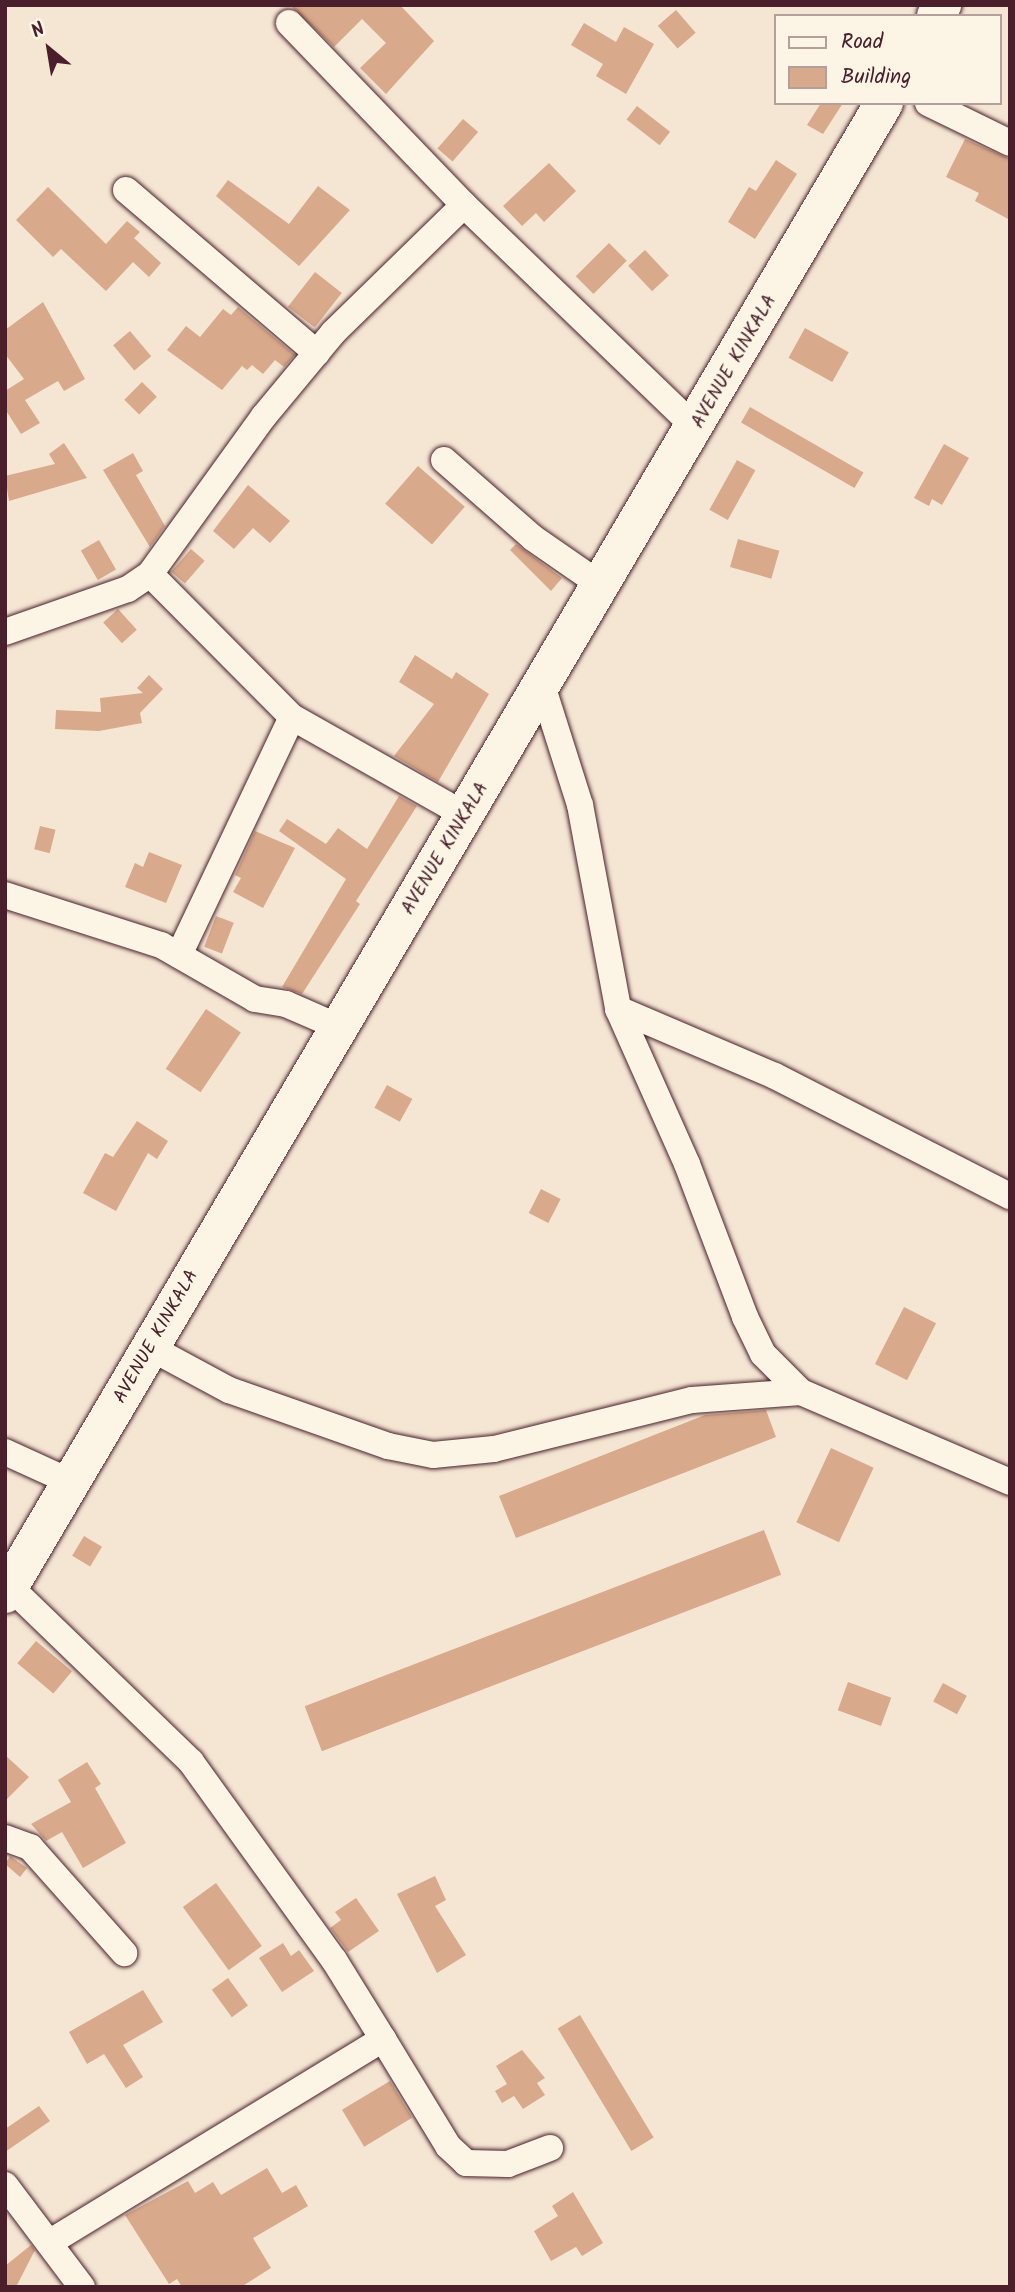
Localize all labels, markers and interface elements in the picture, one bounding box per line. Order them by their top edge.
north arrow [14,14,84,84]
legend [774,14,1001,105]
text: N [26,15,51,47]
text: Road [841,26,883,59]
text: Building [841,61,911,94]
street label: AVENUE KINKALA [688,291,782,433]
street label: AVENUE KINKALA [397,779,495,919]
street label: AVENUE KINKALA [110,1266,204,1408]

